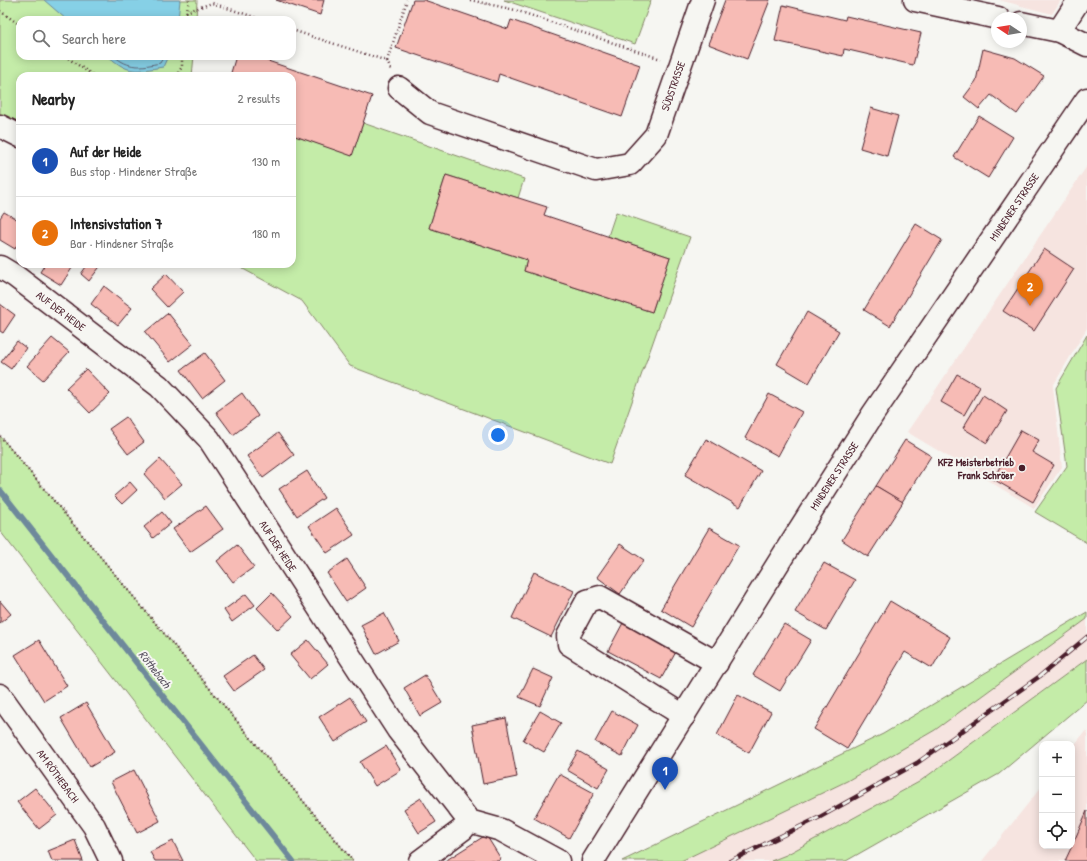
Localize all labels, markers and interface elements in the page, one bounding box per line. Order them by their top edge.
north arrow [991,12,1027,48]
search box [16,16,296,60]
icon: search [30,27,52,49]
text: Search here [62,28,126,49]
street label: SÜDSTRASSE [658,59,688,113]
text: Nearby [32,87,75,110]
text: 2 results [238,89,280,107]
text: Auf der Heide [70,141,141,162]
text: 1 [43,152,47,170]
text: 130 m [252,152,280,170]
text: Bus stop · Mindener Straße [70,162,197,180]
street label: MINDENER STRASSE [986,170,1042,244]
text: Intensivstation 7 [70,213,162,234]
text: 2 [42,224,48,242]
text: 180 m [252,224,280,242]
text: Bar · Mindener Straße [70,234,174,252]
pin: 2 [1017,273,1043,306]
street label: AUF DER HEIDE [33,288,89,334]
your location [488,425,508,445]
street label: MINDENER STRASSE [807,439,861,513]
place label: KFZ Meisterbetrieb Frank Schröer [938,455,1015,482]
marker: KFZ Meisterbetrieb Frank Schröer [1017,463,1027,473]
street label: AUF DER HEIDE [256,518,300,574]
water label: Röthebach [135,647,176,692]
map controls [1039,741,1075,849]
button: + [1039,741,1075,777]
street label: AM RÖTHEBACH [34,746,82,806]
pin: 1 [652,757,678,790]
button: − [1039,777,1075,813]
button: locate [1039,813,1075,849]

